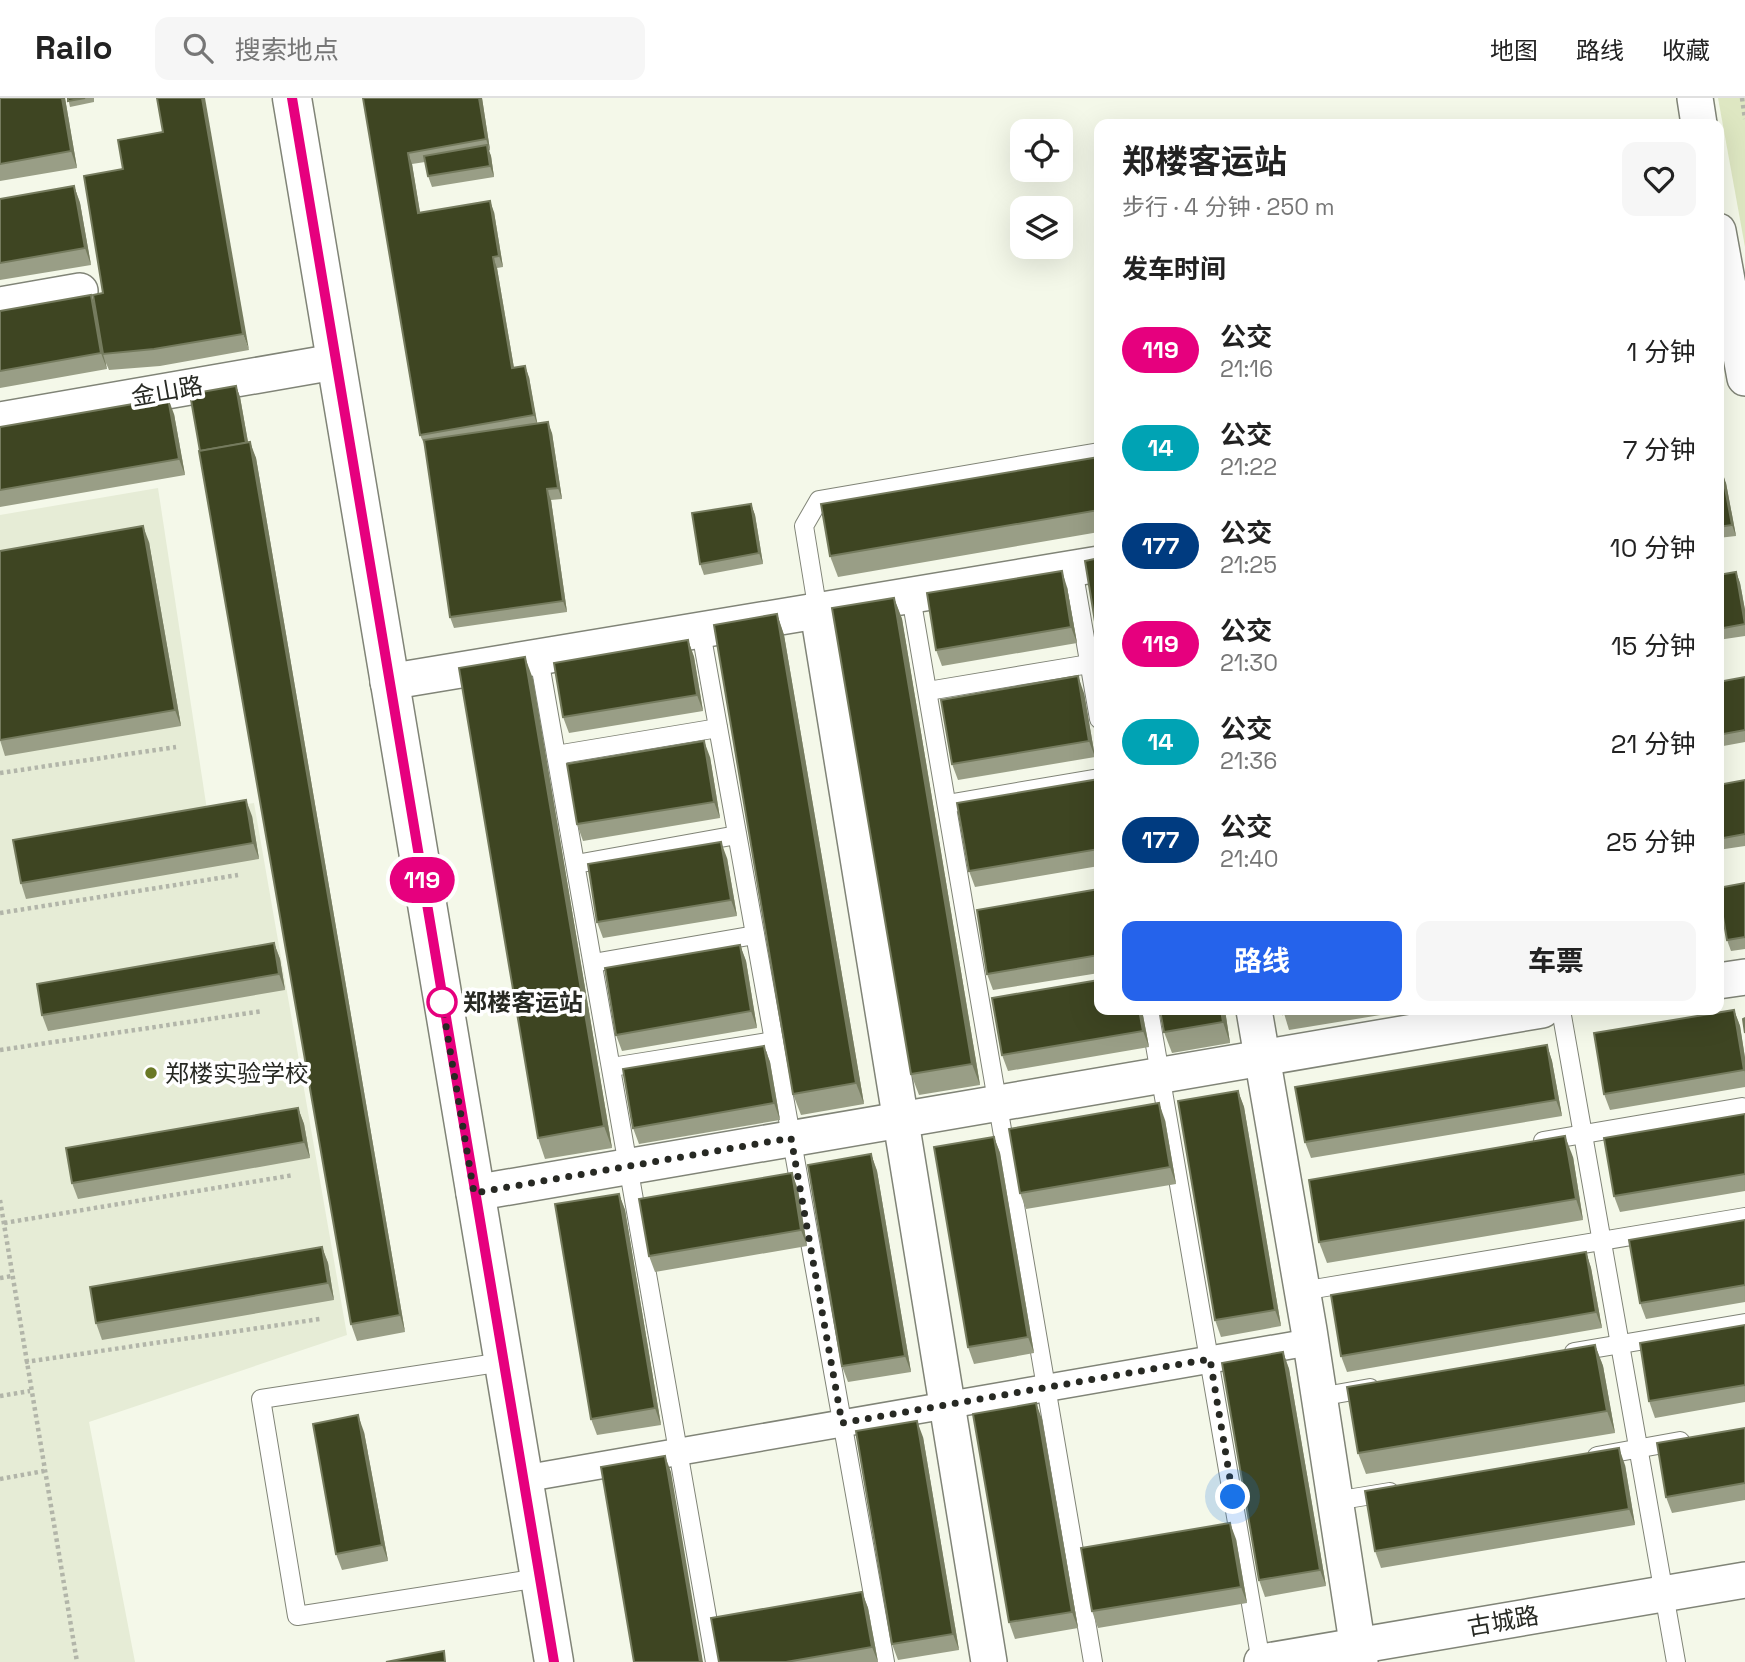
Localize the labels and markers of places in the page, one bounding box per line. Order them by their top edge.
marker: 郑楼客运站 [427,987,457,1017]
place label: 郑楼客运站 [463,987,583,1018]
place label: 郑楼实验学校 [165,1058,309,1089]
marker: 郑楼实验学校 [143,1065,159,1081]

